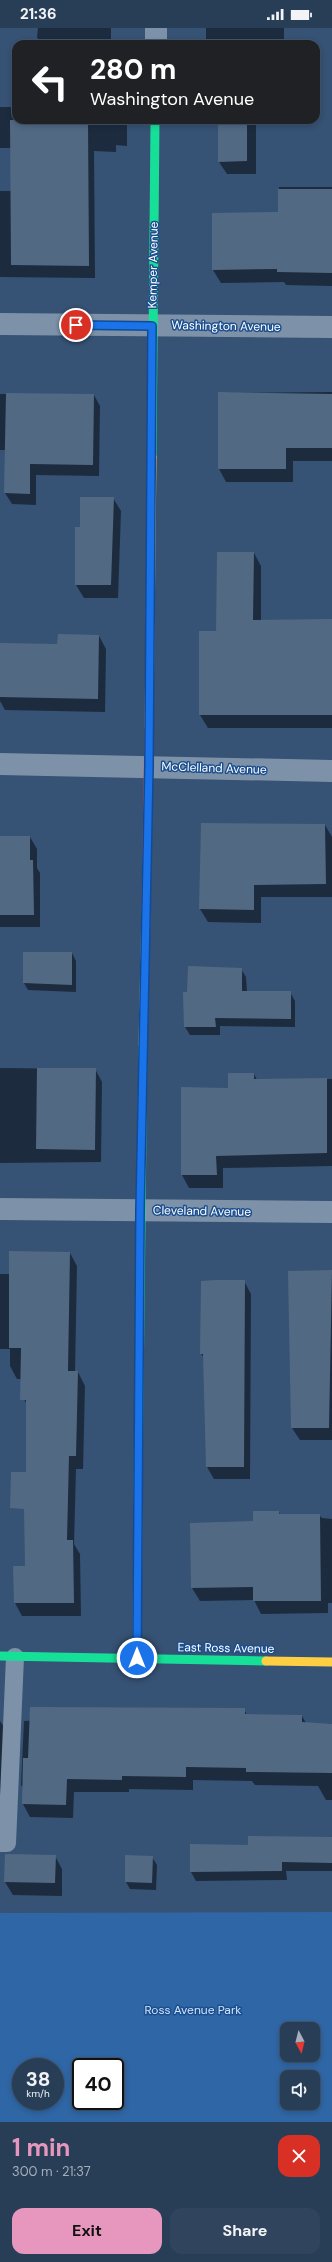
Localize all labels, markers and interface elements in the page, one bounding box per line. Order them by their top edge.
text: 21:36 [20,4,56,24]
text: 280 m [90,51,176,88]
icon: left [24,56,76,108]
text: Washington Avenue [90,87,254,111]
street label: Kemper Avenue [144,221,162,309]
pin [59,308,93,342]
icon: arrive [65,314,87,336]
street label: Washington Avenue [171,317,281,335]
street label: McClelland Avenue [161,758,267,778]
street label: Cleveland Avenue [153,1202,251,1220]
position arrow [116,1637,158,1679]
street label: East Ross Avenue [177,1639,275,1657]
park label: Ross Avenue Park [145,2002,241,2018]
north arrow [280,2022,320,2062]
map controls [280,2022,320,2110]
speed limit sign: 40 [72,2058,124,2110]
text: 38 [26,2066,50,2092]
button: sound [280,2070,320,2110]
text: km/h [26,2087,50,2100]
text: 1 min [12,2132,70,2163]
button: close [278,2135,320,2177]
text: 300 m · 21:37 [12,2163,91,2180]
button: Exit [12,2208,162,2254]
button: Share [170,2208,320,2254]

